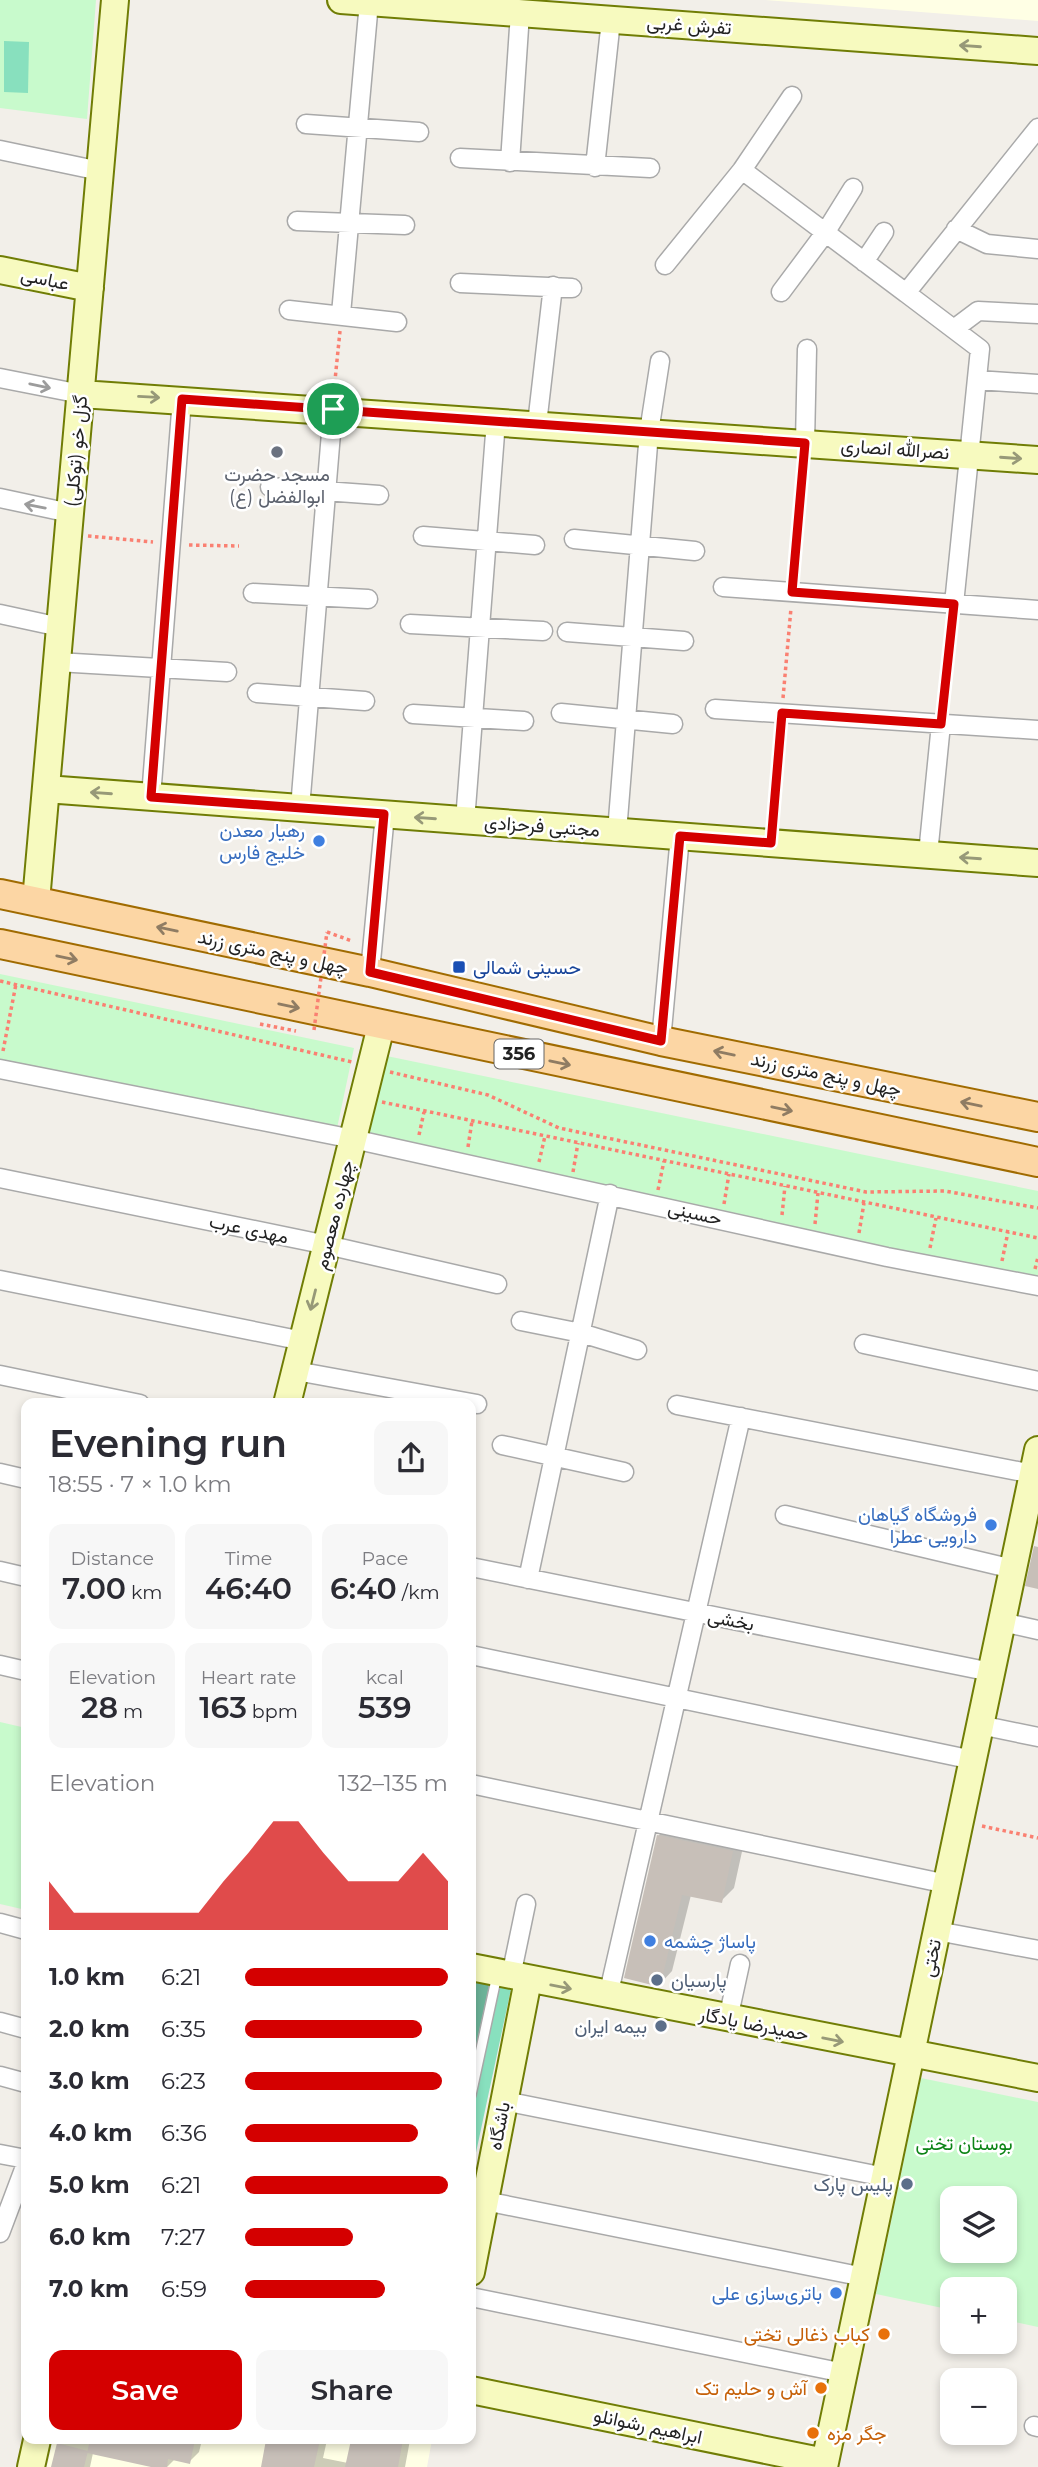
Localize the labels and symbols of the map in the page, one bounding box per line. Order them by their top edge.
street label: تفرش غربی [646,11,732,39]
one-way arrow [959,39,982,52]
street label: عباسی [19,263,71,295]
pin [303,379,363,439]
one-way arrow [28,380,51,394]
one-way arrow [137,391,160,404]
street label: گزل خو (توکلی) [60,394,92,508]
street label: نصرالله انصاری [840,434,950,464]
marker: مسجد حضرت ابوالفضل (ع) [269,444,285,460]
one-way arrow [999,452,1022,465]
place label: مسجد حضرت ابوالفضل (ع) [224,463,330,509]
one-way arrow [24,498,47,512]
one-way arrow [90,787,113,800]
street label: مجتبی فرحزادی [483,810,601,842]
one-way arrow [414,811,437,824]
place label: رهیار معدن خلیج فارس [219,819,305,866]
marker: رهیار معدن خلیج فارس [311,833,327,849]
one-way arrow [959,851,982,864]
one-way arrow [156,922,179,936]
street label: چهل و پنج متری زرند [195,925,350,981]
one-way arrow [55,952,78,966]
place label: حسینی شمالی [473,956,581,979]
marker: حسینی شمالی [451,959,467,975]
one-way arrow [277,1000,300,1014]
road number: 356 [494,1040,544,1069]
one-way arrow [713,1046,736,1060]
street label: چهل و پنج متری زرند [748,1047,903,1103]
one-way arrow [548,1057,571,1070]
one-way arrow [960,1096,983,1110]
one-way arrow [770,1103,793,1117]
street label: چهارده معصوم [309,1158,361,1273]
street label: حسینی [666,1196,724,1230]
street label: مهدی عرب [207,1209,291,1249]
one-way arrow [306,1288,319,1311]
place label: فروشگاه گیاهان دارویی عطرا [858,1503,977,1548]
marker: فروشگاه گیاهان دارویی عطرا [983,1517,999,1533]
street label: بخشی [706,1604,756,1636]
place label: پاساژ چشمه [664,1930,756,1955]
marker: پاساژ چشمه [642,1933,658,1949]
street label: تختی [916,1937,946,1979]
place label: پارسیان [671,1969,727,1994]
marker: پارسیان [649,1972,665,1988]
one-way arrow [549,1980,572,1994]
street label: حمیدرضا یادگار [696,2002,811,2046]
place label: بیمه ایران [575,2015,647,2038]
marker: بیمه ایران [653,2018,669,2034]
one-way arrow [821,2033,844,2047]
street label: باشگاه [483,2100,515,2152]
park label: بوستان تختی [915,2132,1013,2155]
place label: پلیس پارک [813,2173,893,2198]
marker: پلیس پارک [899,2176,915,2192]
place label: باتری‌سازی علی [712,2282,822,2305]
marker: باتری‌سازی علی [828,2285,844,2301]
place label: کباب ذغالی تختی [744,2323,870,2346]
marker: کباب ذغالی تختی [876,2326,892,2342]
place label: آش و حلیم تک [695,2377,809,2401]
marker: آش و حلیم تک [813,2380,829,2396]
street label: ابراهیم رشوانلو [591,2403,704,2450]
place label: جگر مزه [827,2422,887,2445]
marker: جگر مزه [805,2425,821,2441]

